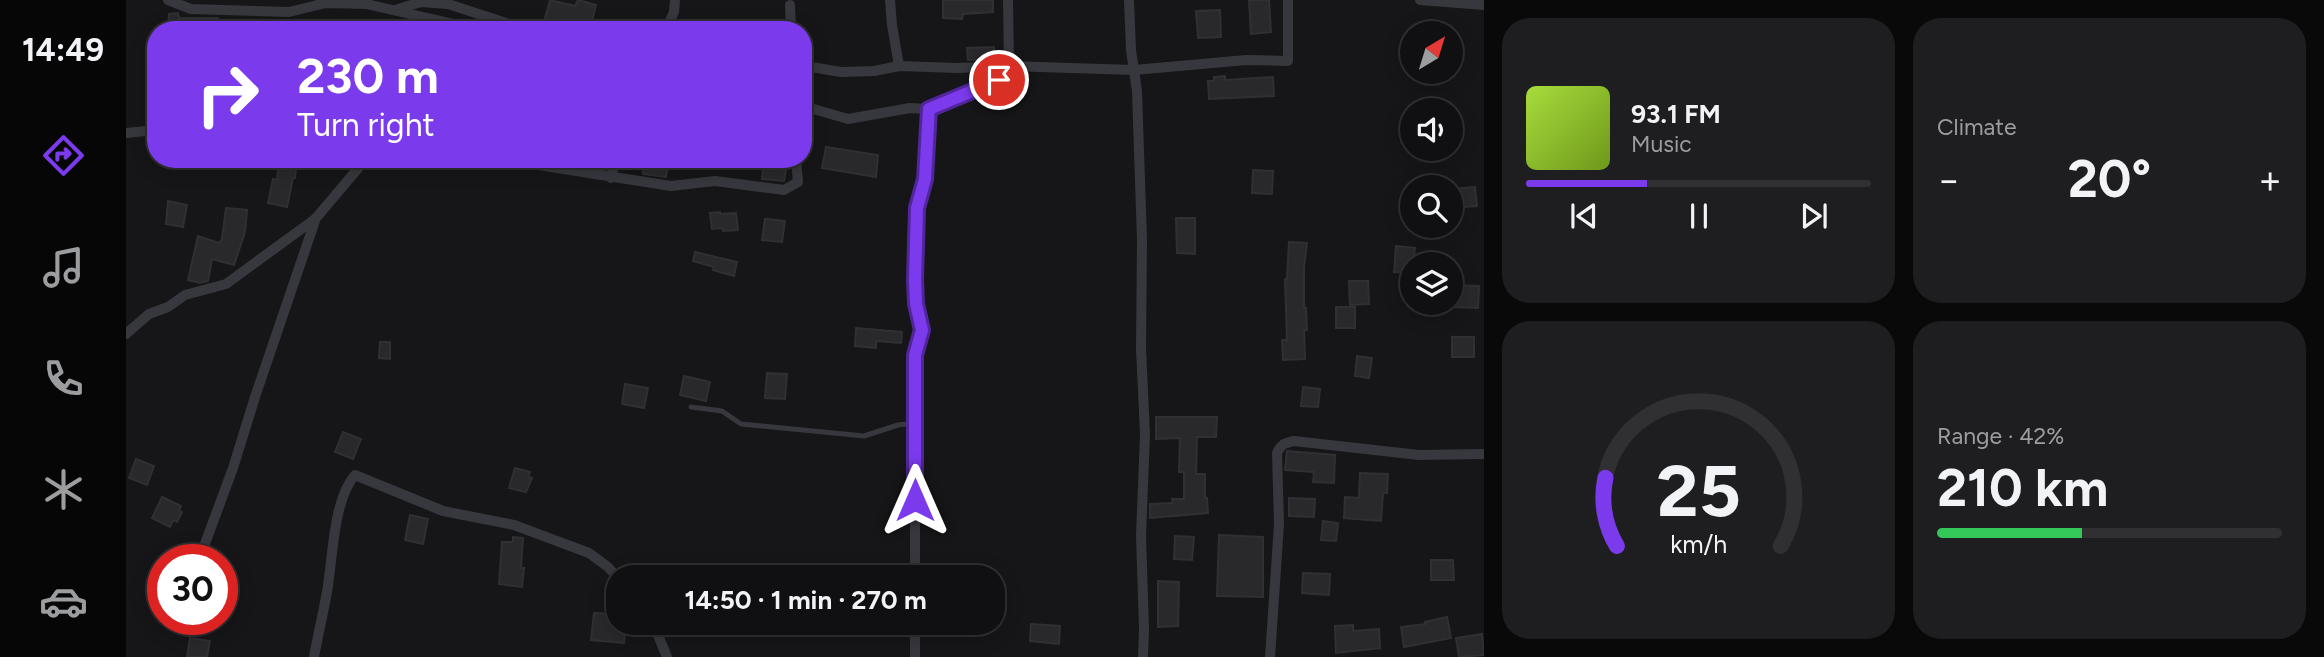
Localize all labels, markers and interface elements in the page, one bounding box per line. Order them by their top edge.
north arrow [1400,21,1463,84]
map controls [1400,21,1463,315]
text: 14:49 [22,31,104,69]
text: 230 m [297,46,439,105]
icon: right [182,49,273,140]
pin [969,50,1029,110]
icon: arrive [980,61,1018,99]
button: sound [1400,98,1463,161]
text: 93.1 FM [1631,98,1721,130]
text: Turn right [297,106,435,144]
text: Climate [1937,113,2016,141]
text: Music [1631,130,1692,158]
icon: directions [39,131,88,180]
text: 20° [2068,148,2151,210]
text: − [1937,157,1961,203]
text: + [2258,157,2282,203]
button: search [1400,175,1463,238]
icon: previous [1565,197,1603,235]
icon: pause [1680,197,1718,235]
icon: next [1795,197,1833,235]
icon: music [39,243,88,292]
button: layers [1400,252,1463,315]
icon: phone [39,354,88,403]
text: Range · 42% [1937,422,2064,450]
text: 25 [1656,447,1741,534]
text: 210 km [1937,457,2108,519]
position arrow [878,463,952,537]
icon: climate [39,465,88,514]
text: km/h [1670,529,1727,559]
speed limit sign: 30 [147,544,238,635]
icon: car [39,577,88,626]
text: 14:50 · 1 min · 270 m [684,584,927,616]

